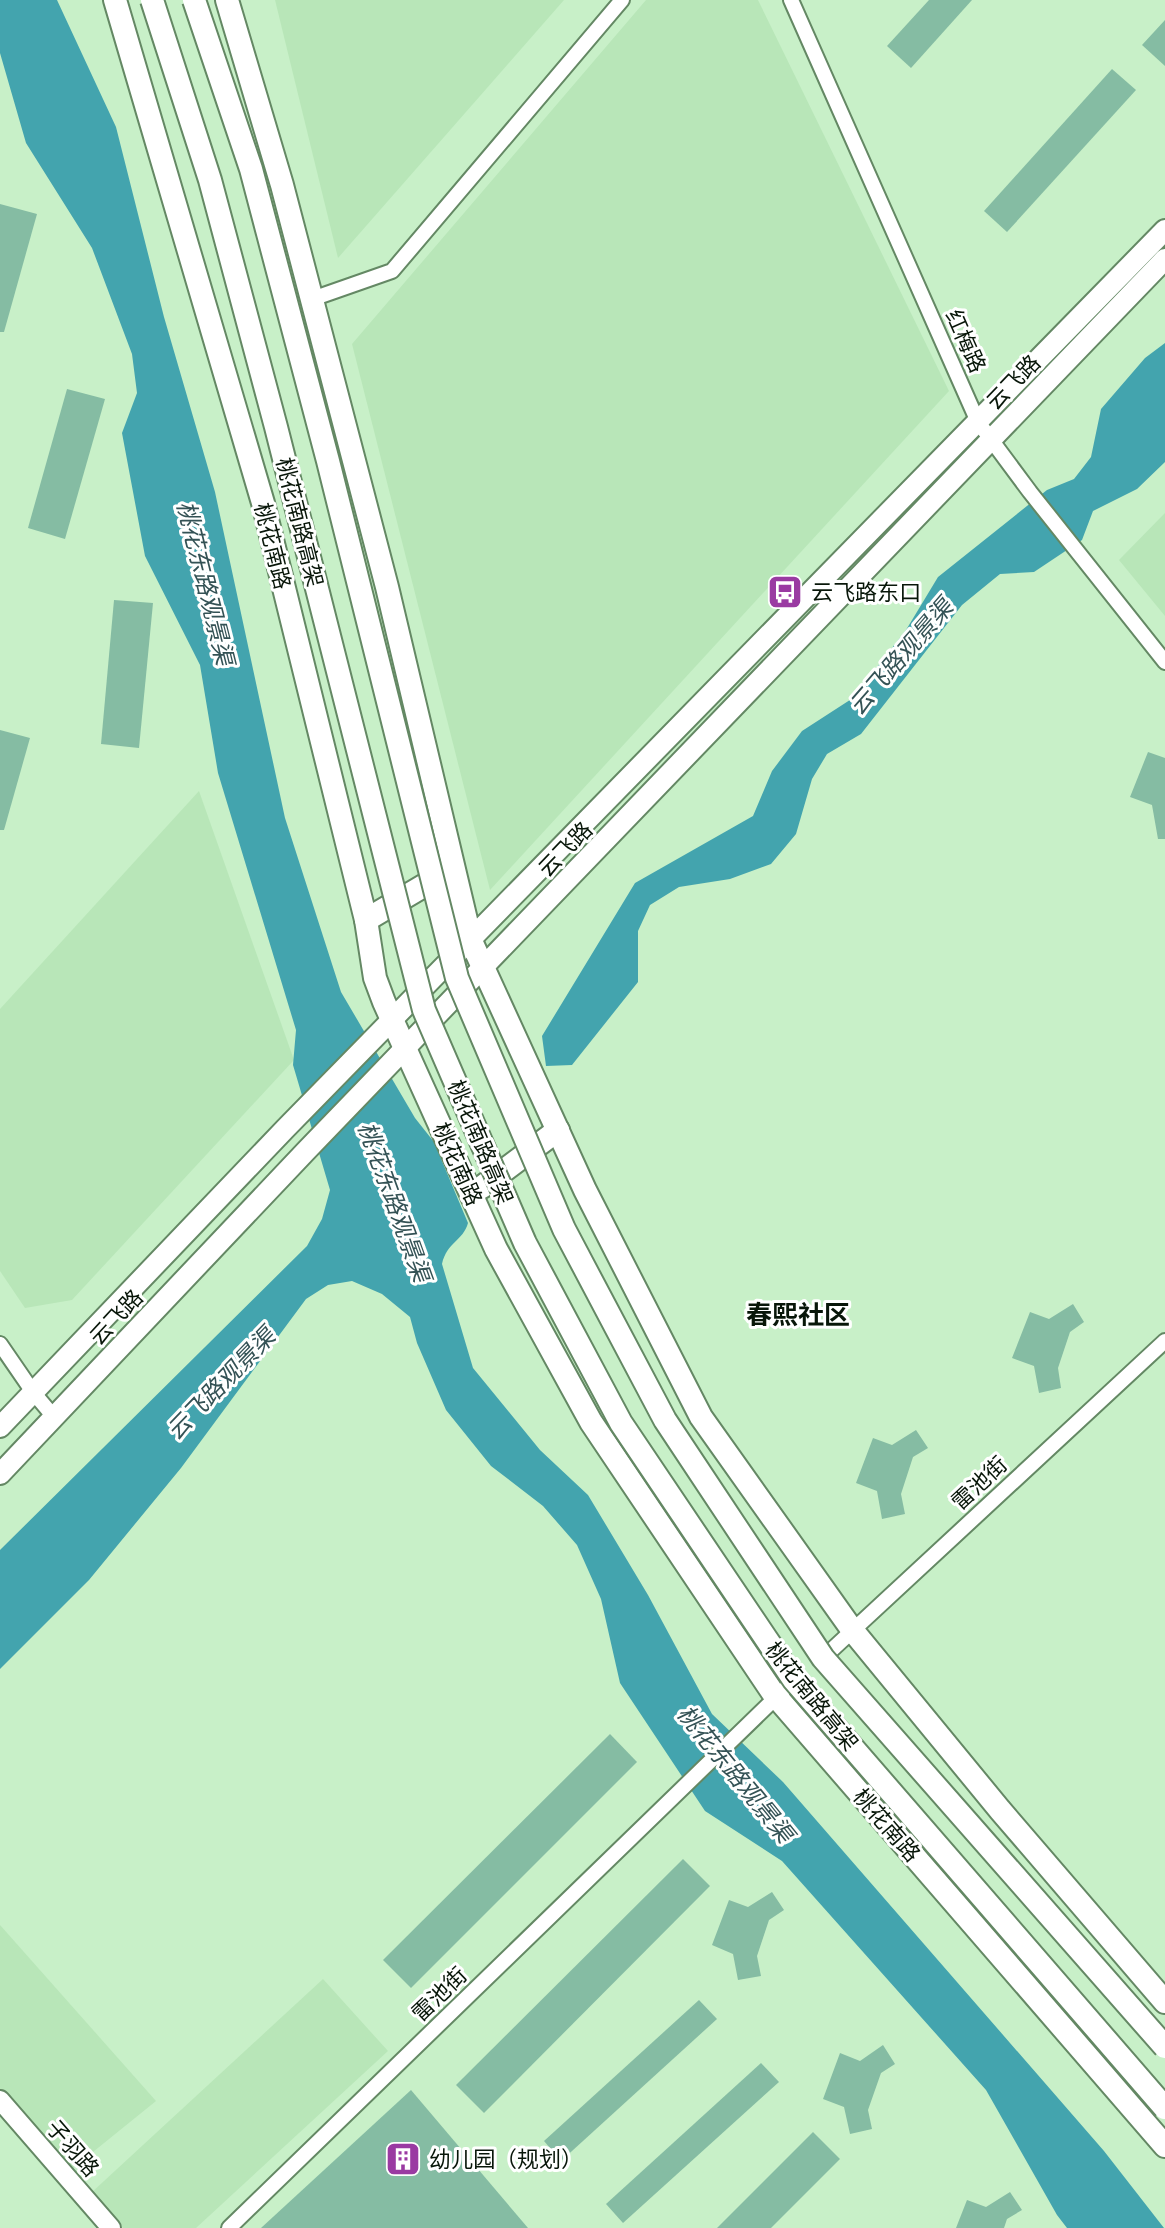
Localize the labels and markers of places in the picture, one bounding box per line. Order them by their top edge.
bus stop icon: 云飞路东口 [766,573,804,611]
place label: 云飞路东口 [811,577,921,606]
building icon: 幼儿园（规划） [384,2140,422,2178]
place label: 幼儿园（规划） [429,2144,583,2173]

